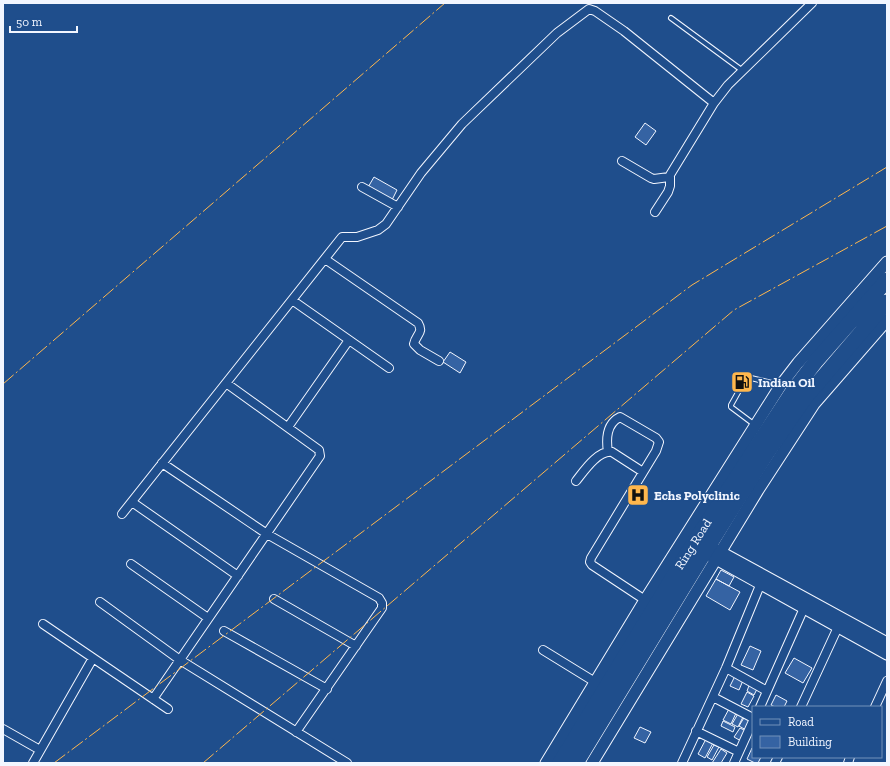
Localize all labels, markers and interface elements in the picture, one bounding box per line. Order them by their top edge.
scale bar [10,8,77,34]
text: 50 m [16,15,43,29]
fuel station icon: Indian Oil [729,369,755,395]
place label: Indian Oil [758,375,815,390]
hospital icon: Echs Polyclinic [625,482,651,508]
place label: Echs Polyclinic [654,488,740,503]
street label: Ring Road [671,516,715,572]
legend [752,706,882,758]
text: Road [788,715,814,729]
text: Building [788,735,832,749]

